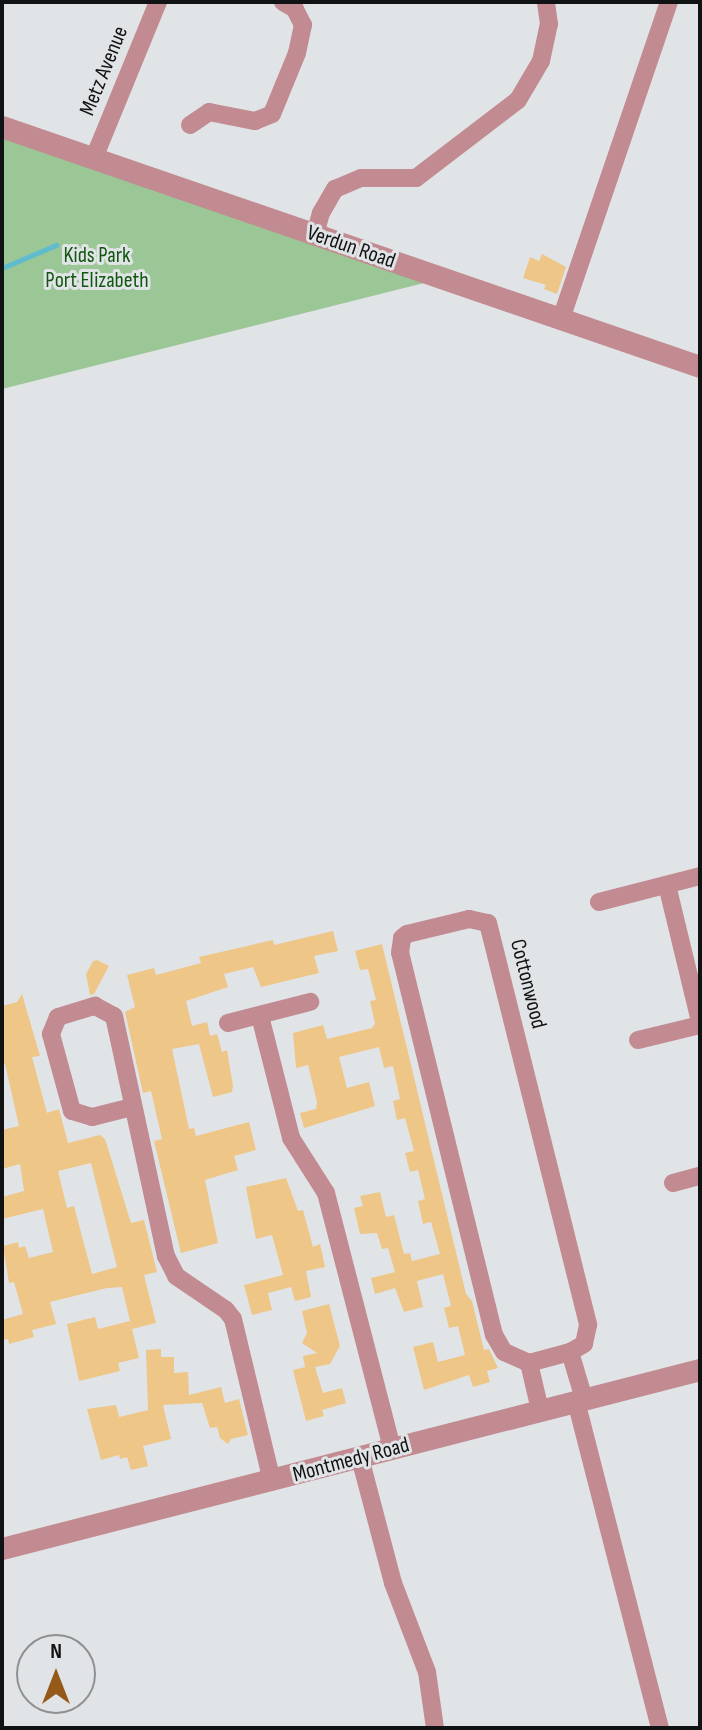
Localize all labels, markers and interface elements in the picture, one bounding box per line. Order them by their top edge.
street label: Metz Avenue [74,23,134,119]
street label: Verdun Road [303,220,399,274]
park label: Kids Park Port Elizabeth [45,242,149,294]
street label: Cottonwood [504,937,552,1031]
street label: Montmedy Road [290,1432,412,1488]
north arrow [16,1634,96,1714]
text: N [50,1638,62,1665]

